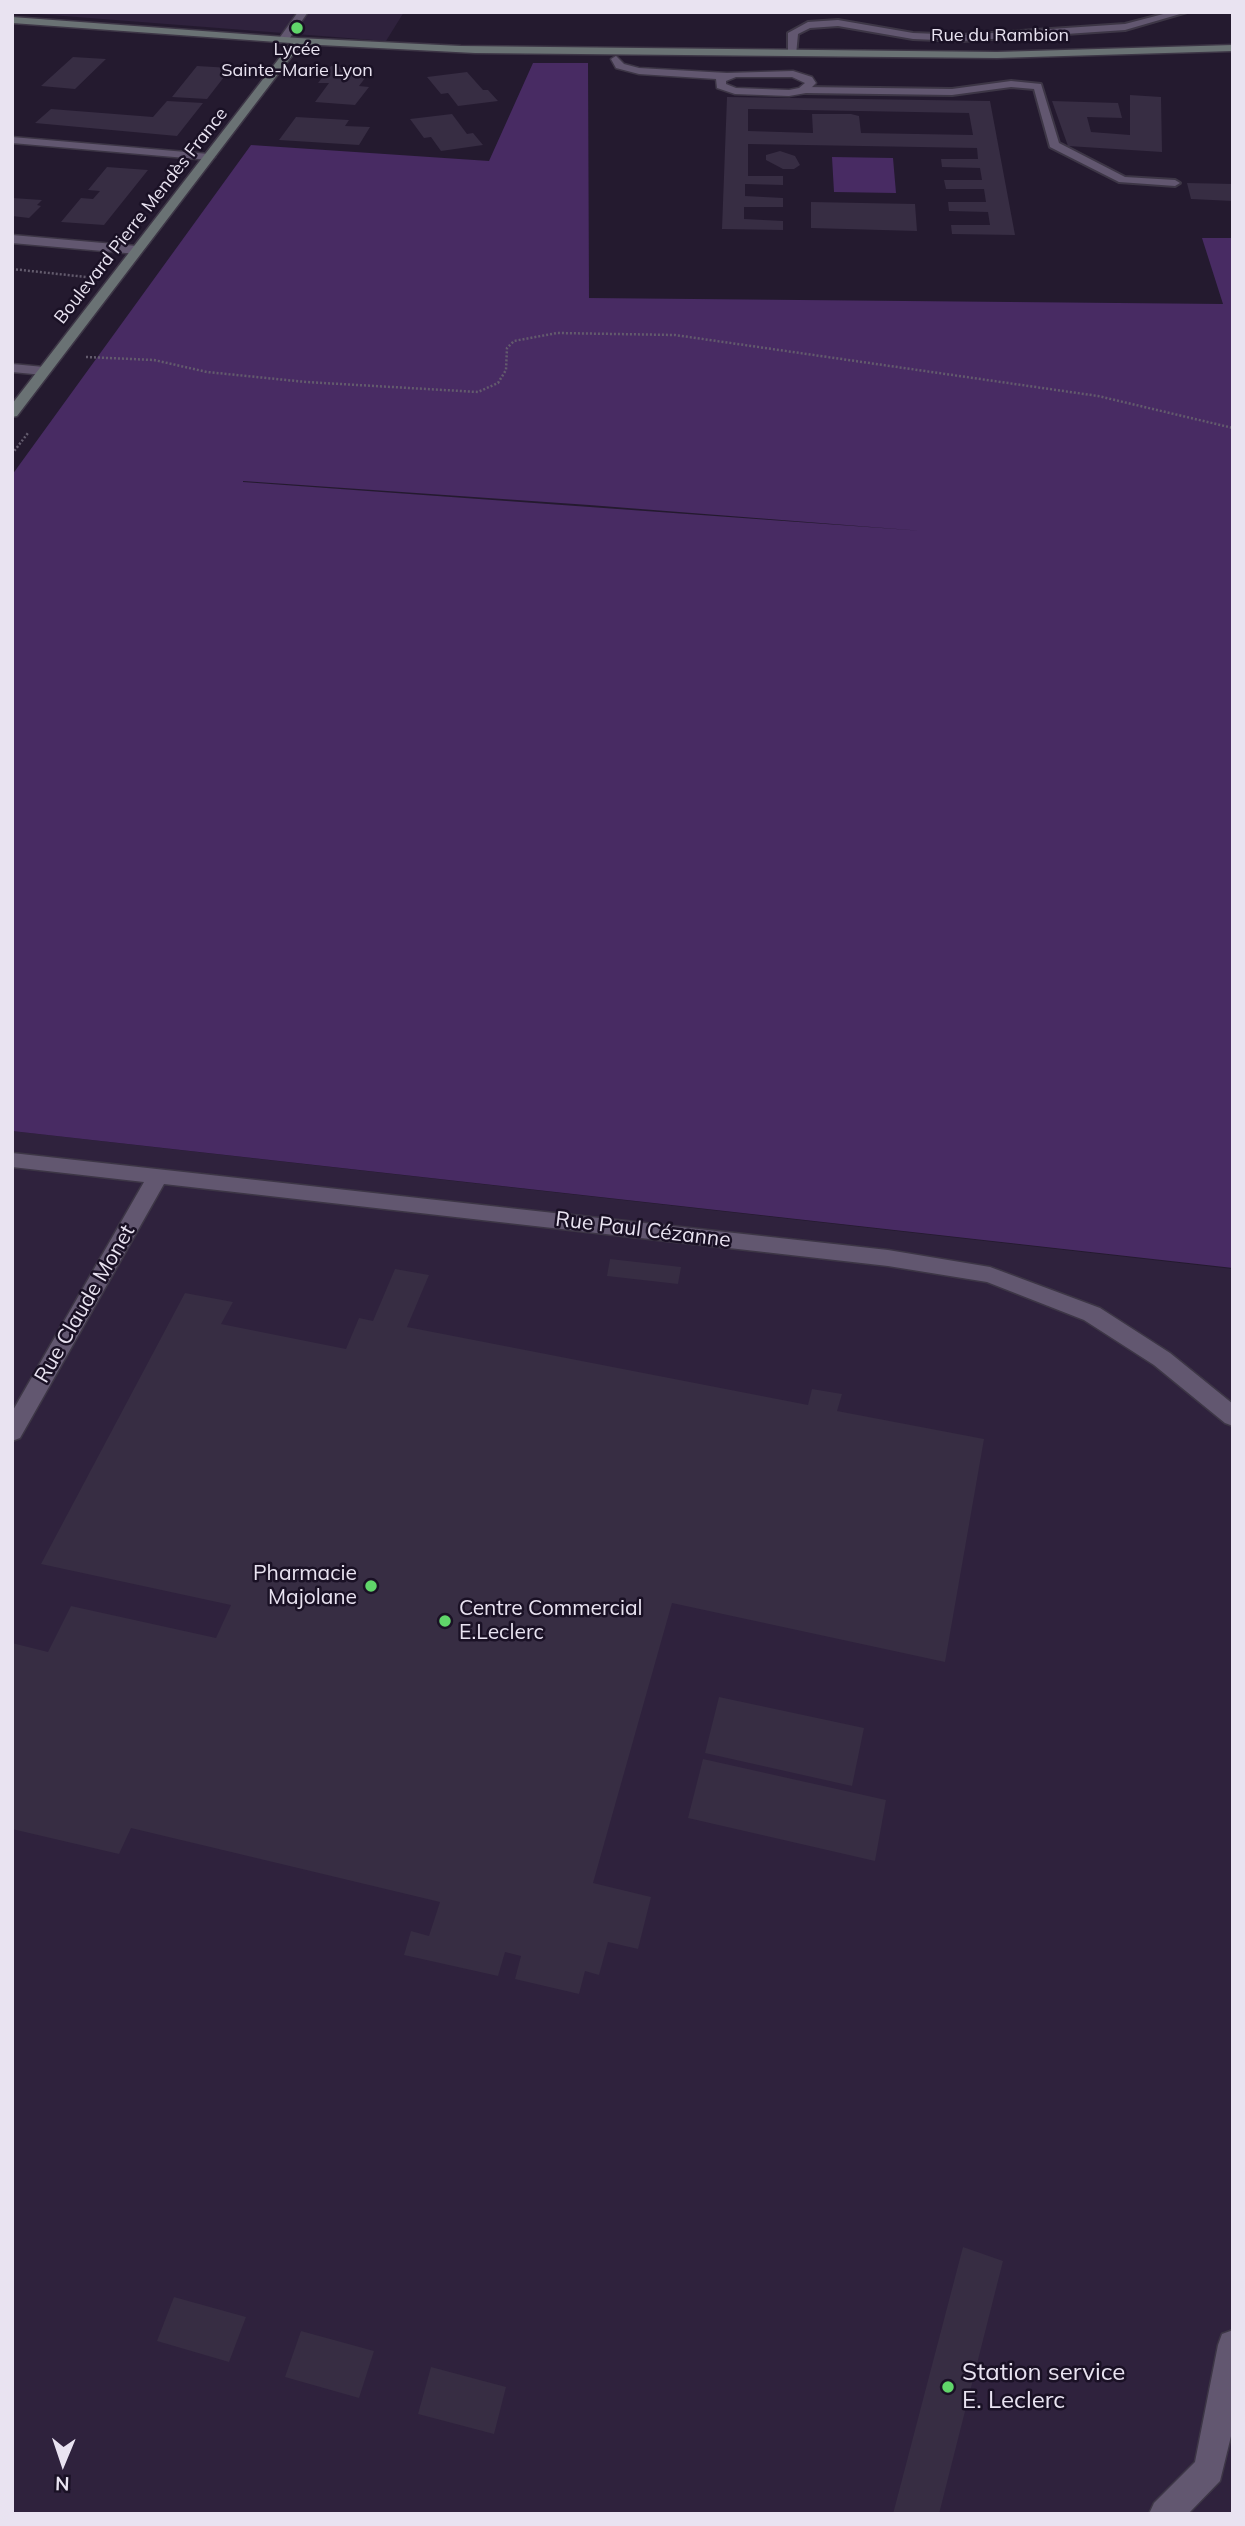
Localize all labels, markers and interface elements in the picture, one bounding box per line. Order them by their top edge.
marker: Lycée Sainte-Marie Lyon [289,20,305,36]
street label: Rue du Rambion [931,25,1069,47]
place label: Lycée Sainte-Marie Lyon [221,39,373,82]
street label: Boulevard Pierre Mendès France [50,104,232,328]
street label: Rue Paul Cézanne [554,1207,732,1253]
street label: Rue Claude Monet [30,1221,140,1387]
place label: Pharmacie Majolane [253,1561,357,1611]
marker: Pharmacie Majolane [363,1578,379,1594]
place label: Centre Commercial E.Leclerc [459,1596,643,1646]
marker: Centre Commercial E.Leclerc [437,1613,453,1629]
place label: Station service E. Leclerc [962,2359,1125,2415]
marker: Station service E. Leclerc [940,2379,956,2395]
north arrow [28,2428,98,2498]
text: N [55,2472,70,2496]

